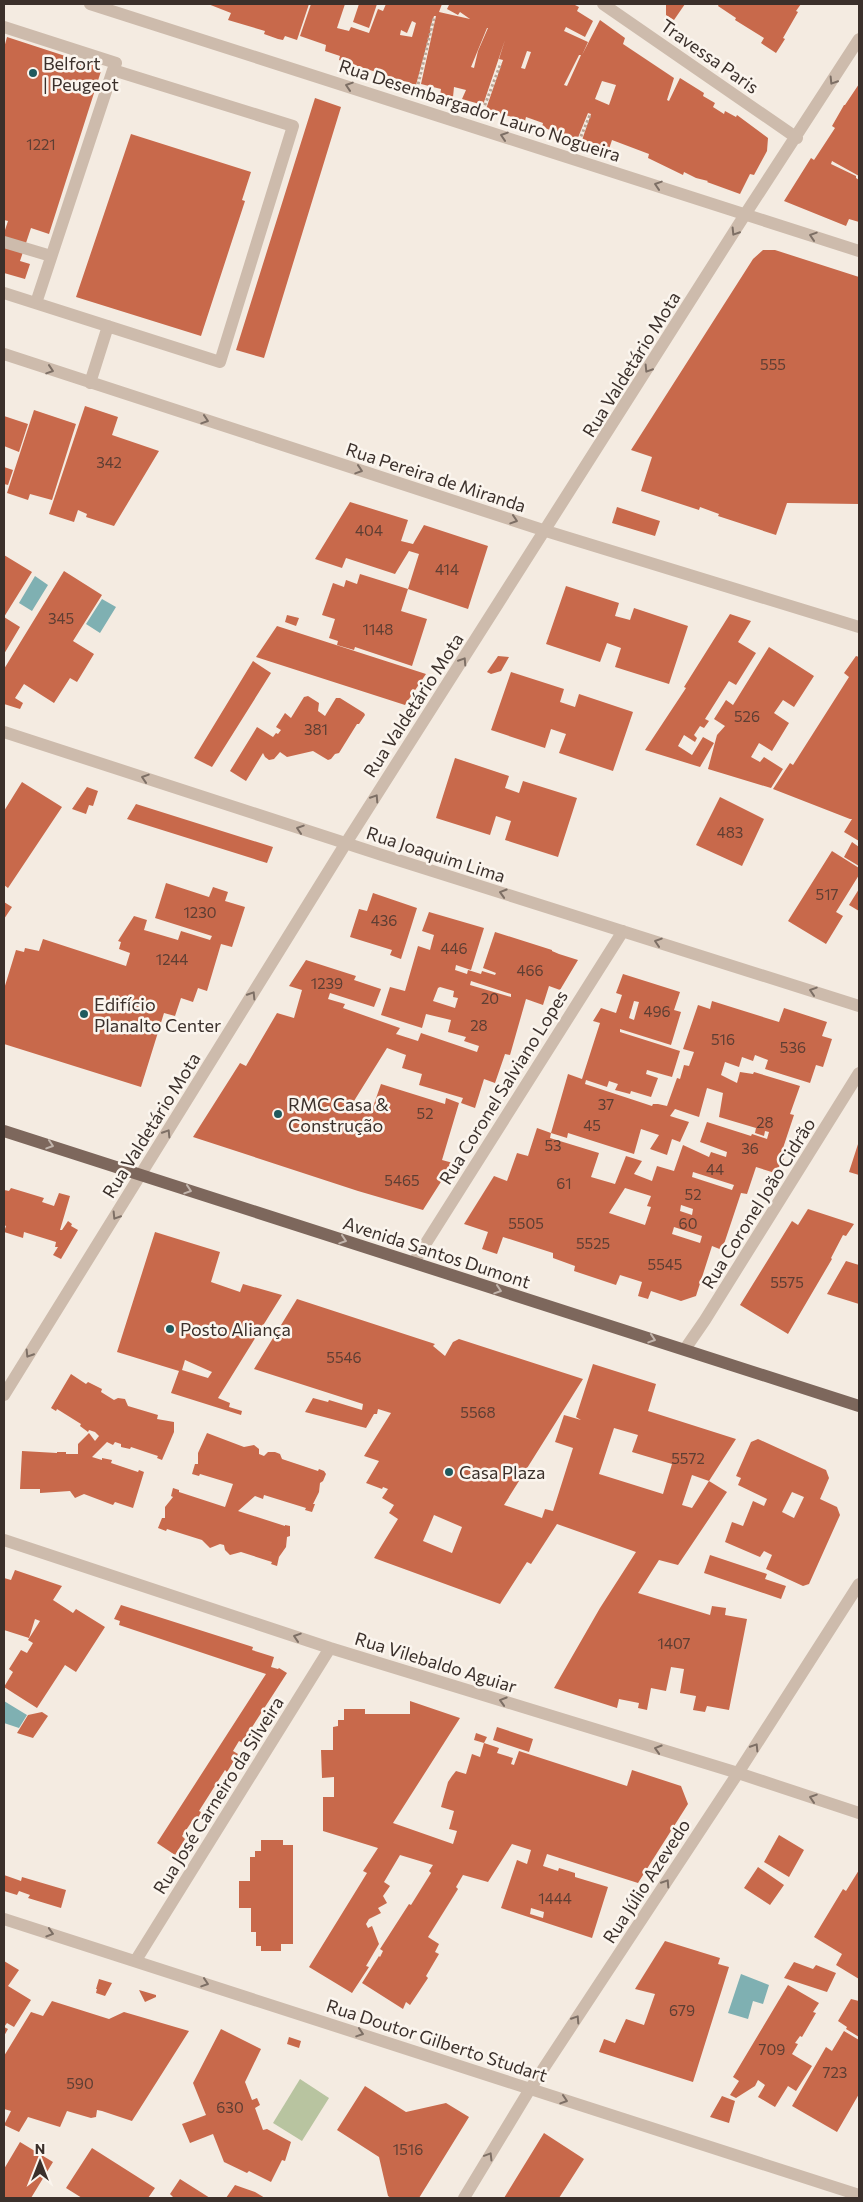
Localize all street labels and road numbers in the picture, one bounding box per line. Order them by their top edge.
street label: Travessa Paris [657,14,763,98]
street label: Rua Desembargador Lauro Nogueira [336,54,624,166]
street label: Rua Valdetário Mota [577,287,685,441]
street label: Rua Pereira de Miranda [343,437,529,517]
street label: Rua Valdetário Mota [358,629,468,781]
street label: Rua Joaquim Lima [364,821,508,887]
street label: Rua Coronel Salviano Lopes [434,986,572,1188]
street label: Rua Valdetário Mota [97,1048,205,1202]
street label: Rua Coronel João Cidrão [696,1113,820,1293]
street label: Avenida Santos Dumont [341,1211,533,1293]
street label: Rua Vilebaldo Aguiar [352,1627,520,1697]
street label: Rua José Carneiro da Silveira [148,1692,288,1898]
street label: Rua Júlio Azevedo [598,1815,694,1947]
street label: Rua Doutor Gilberto Studart [324,1994,550,2086]

